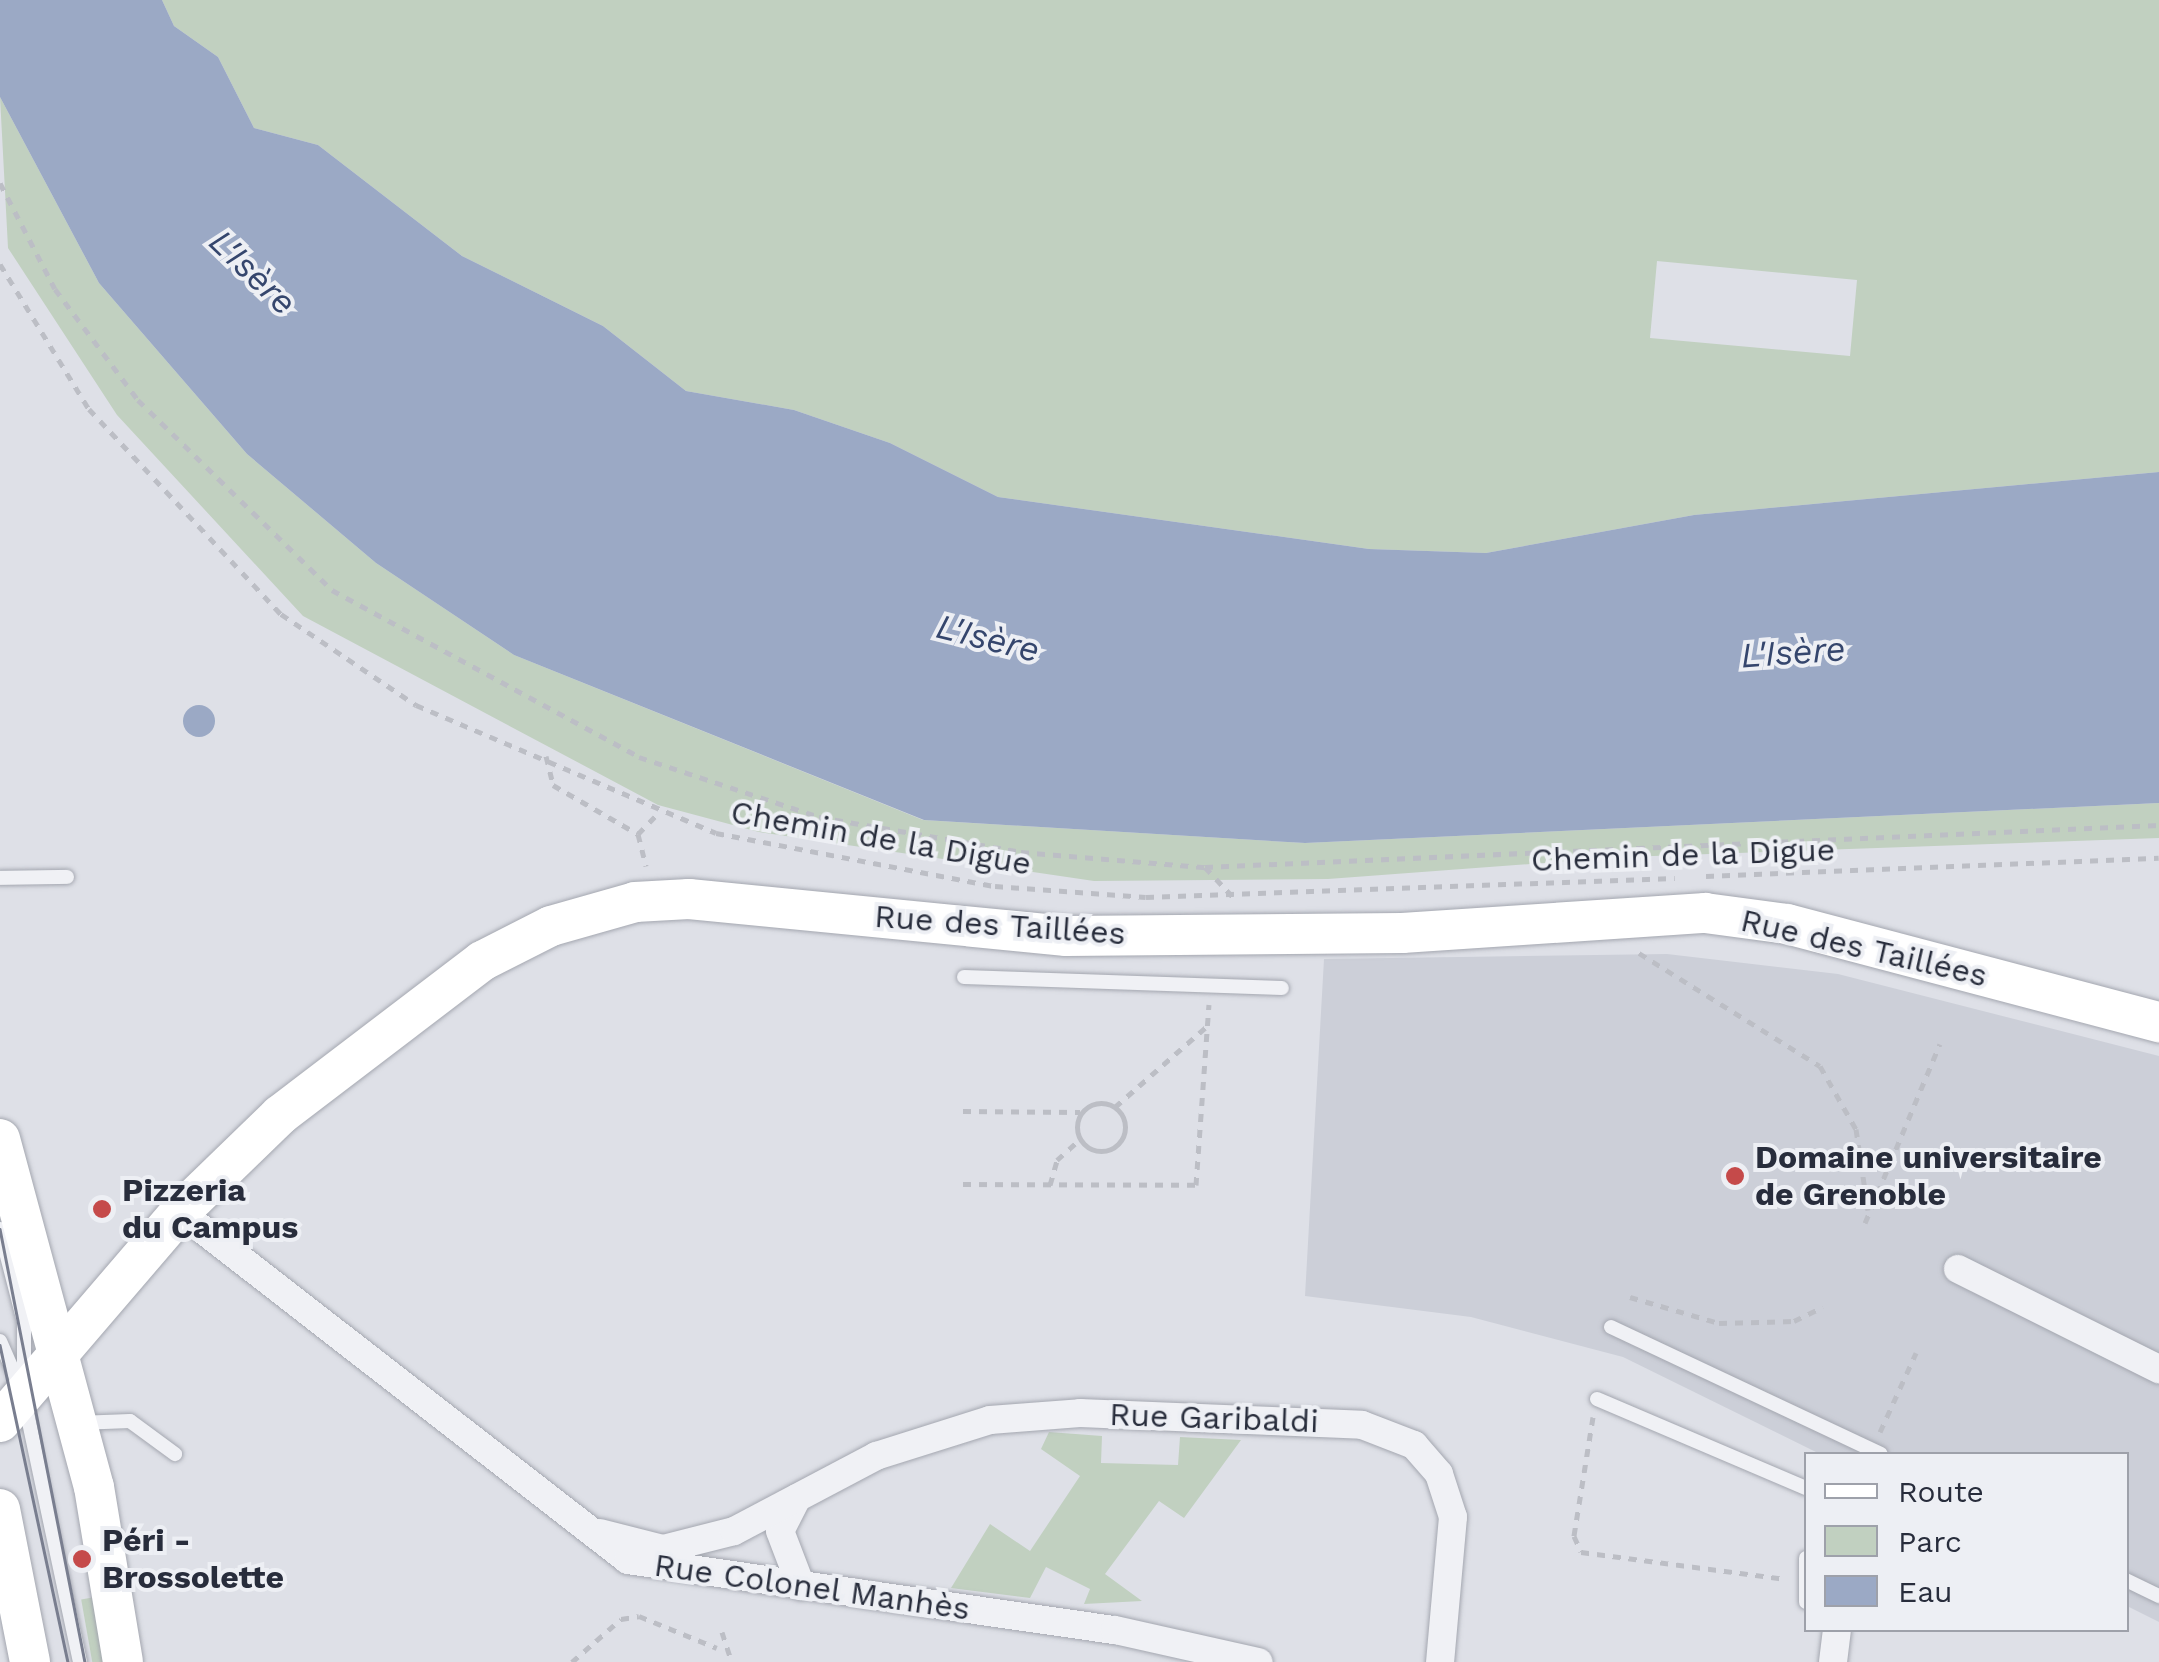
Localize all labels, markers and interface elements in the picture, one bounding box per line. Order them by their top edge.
water label: L'Isère [201,220,305,324]
water label: L'Isère [932,605,1044,671]
water label: L'Isère [1739,627,1847,677]
street label: Chemin de la Digue [728,793,1034,883]
street label: Chemin de la Digue [1530,830,1836,880]
street label: Rue des Taillées [873,897,1127,953]
street label: Rue des Taillées [1737,901,1991,995]
place label: Domaine universitaire de Grenoble [1755,1139,2102,1214]
marker: Domaine universitaire de Grenoble [1724,1165,1746,1187]
place label: Pizzeria du Campus [122,1172,298,1247]
marker: Pizzeria du Campus [91,1198,113,1220]
street label: Rue Garibaldi [1109,1395,1319,1441]
legend [1804,1452,2129,1632]
text: Route [1898,1474,1984,1509]
place label: Péri - Brossolette [102,1522,284,1597]
text: Parc [1898,1524,1962,1559]
street label: Rue Colonel Manhès [651,1546,973,1628]
marker: Péri - Brossolette [71,1548,93,1570]
text: Eau [1898,1574,1953,1609]

